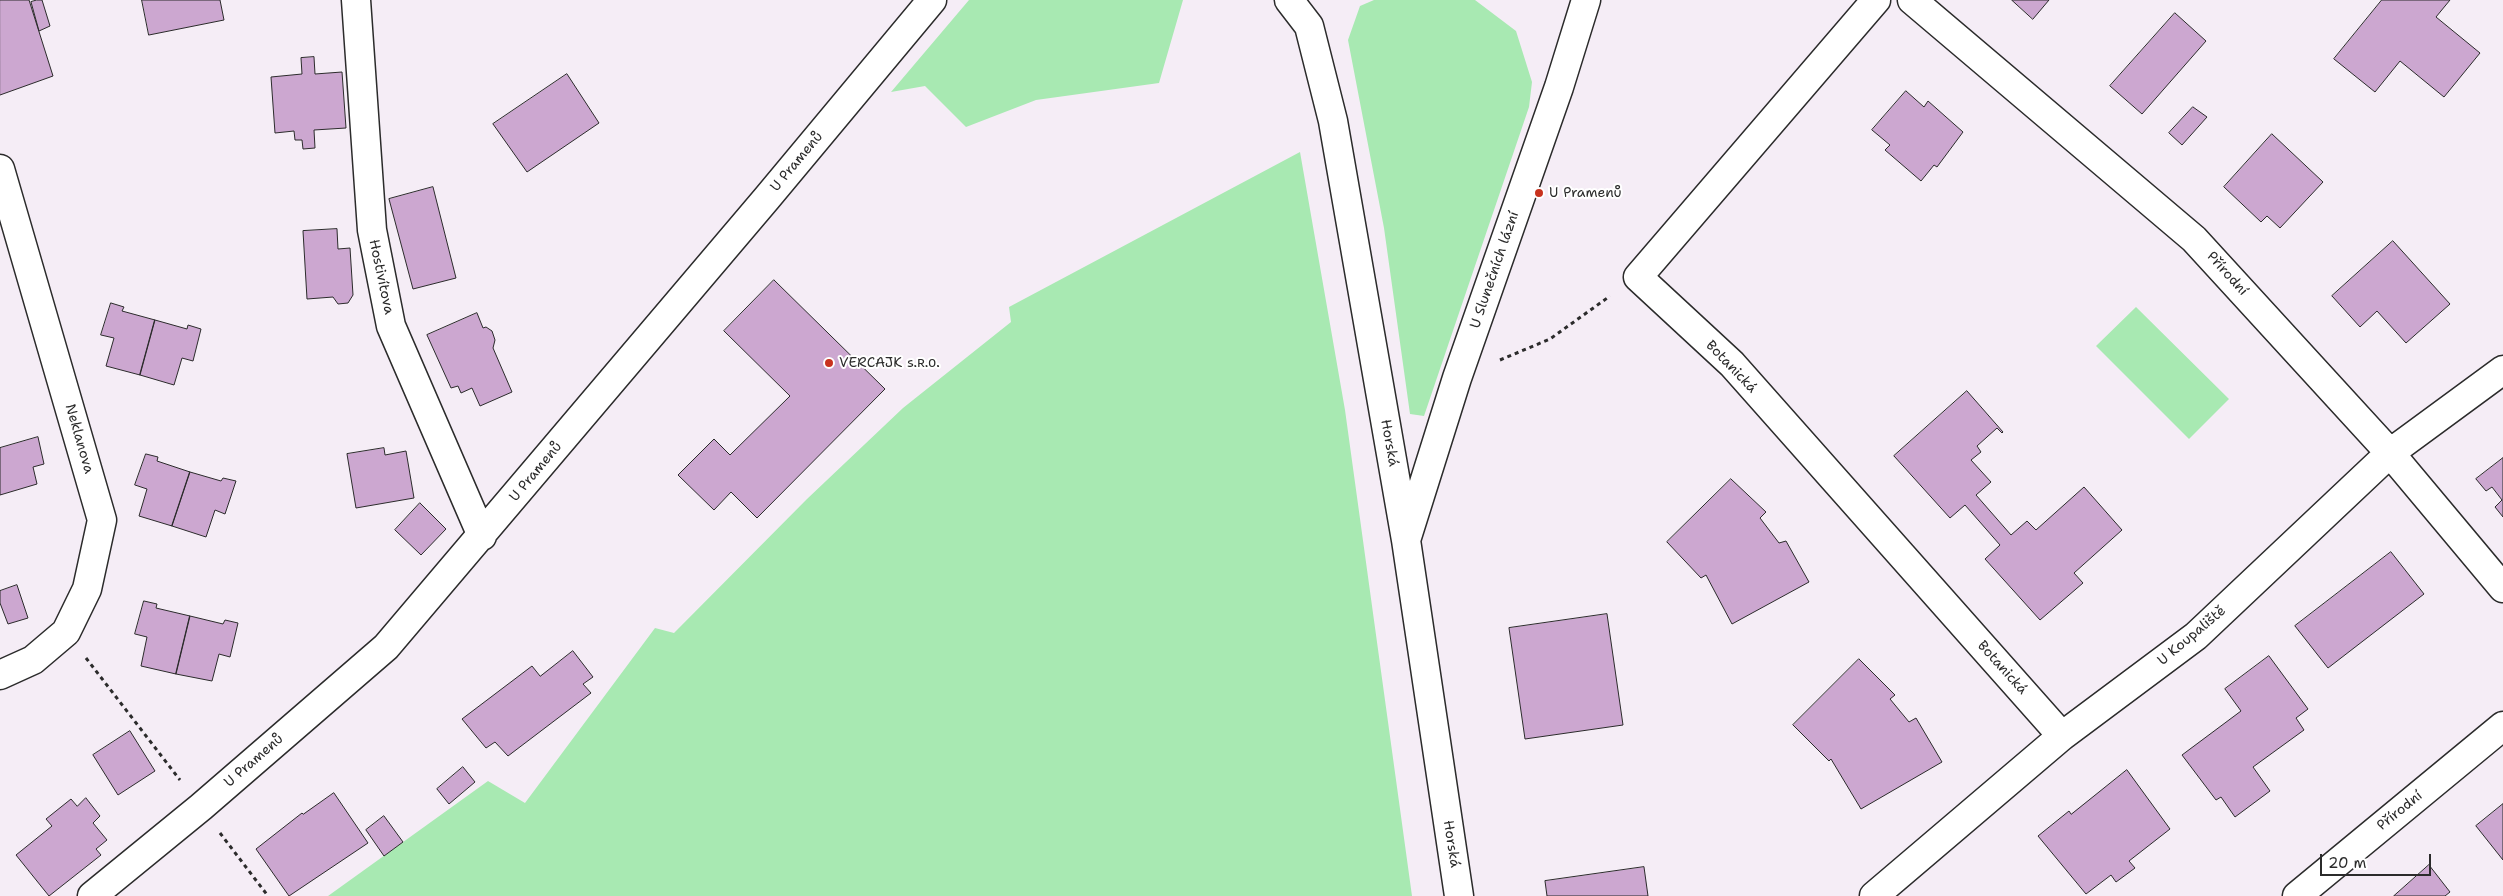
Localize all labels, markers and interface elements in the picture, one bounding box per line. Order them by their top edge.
street label: U Pramenů [767,129,827,195]
place label: U Pramenů [1549,185,1622,201]
marker: U Pramenů [1533,187,1545,199]
street label: U Slunečních lázní [1467,209,1523,331]
street label: Hostivítova [365,238,397,316]
street label: Přírodní [2203,249,2251,299]
street label: Botanická [1702,337,1760,397]
place label: VERCAJK s.ʀ.ᴏ. [839,355,940,371]
marker: VERCAJK s.ʀ.ᴏ. [823,357,835,369]
street label: Neklanova [61,402,97,476]
street label: Horská [1377,418,1401,468]
street label: U Pramenů [506,439,566,505]
street label: U Koupaliště [2155,603,2229,669]
street label: Botanická [1974,638,2030,698]
street label: U Pramenů [221,731,287,791]
street label: Přírodní [2374,788,2426,834]
street label: Horská [1439,819,1463,869]
scale bar [2323,844,2434,876]
text: 20 m [2328,853,2367,873]

